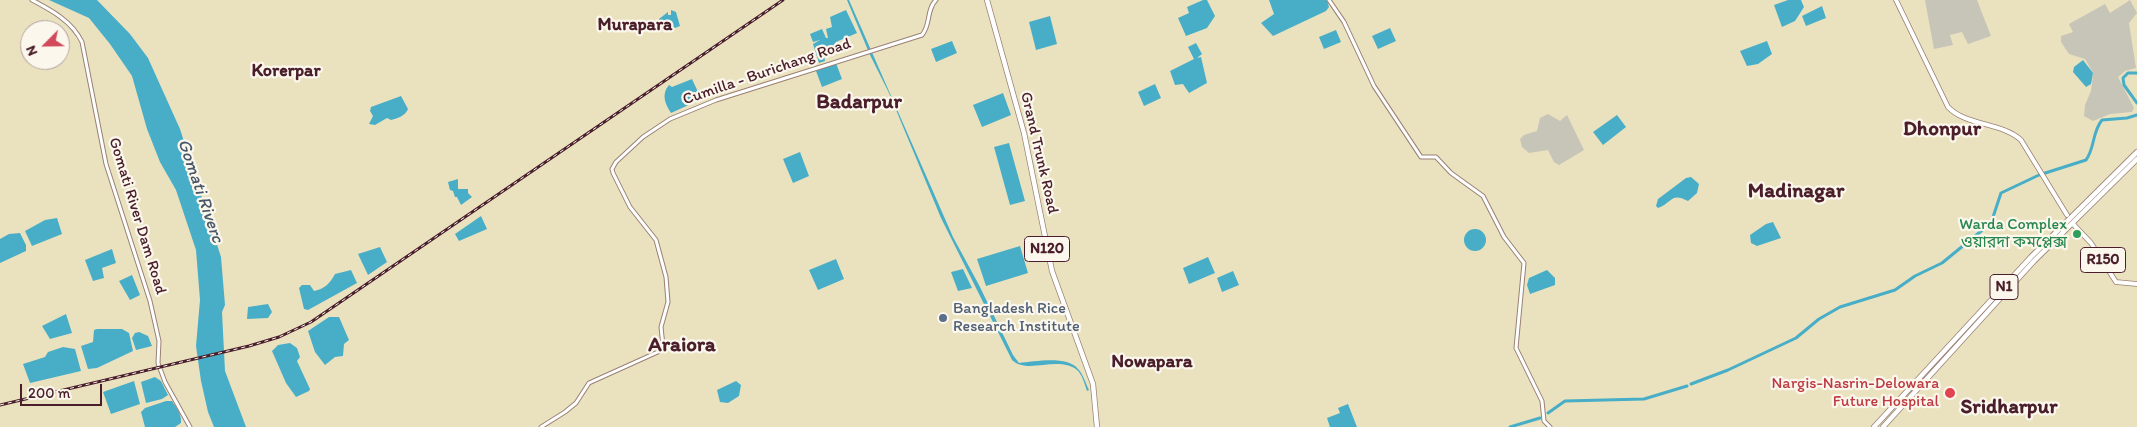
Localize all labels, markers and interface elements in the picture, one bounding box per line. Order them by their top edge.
district label: Murapara [598,14,672,36]
north arrow [20,20,70,70]
street label: Cumilla - Burichang Road [680,34,854,110]
text: N [22,43,41,58]
district label: Korerpar [251,60,321,82]
district label: Badarpur [816,90,902,116]
street label: Grand Trunk Road [1016,90,1062,216]
district label: Dhonpur [1903,117,1981,143]
street label: Gomati River Dam Road [104,135,170,297]
water label: Gomati Riverc [172,136,228,246]
district label: Madinagar [1748,179,1844,205]
place label: Warda Complex ওয়ারদা কমপ্লেক্স [1959,215,2067,253]
marker: Warda Complex ওয়ারদা কমপ্লেক্স [2071,228,2083,240]
road number: N120 [1024,236,1070,262]
road number: R150 [2080,248,2126,272]
road number: N1 [1990,274,2018,300]
place label: Bangladesh Rice Research Institute [953,299,1080,337]
marker: Bangladesh Rice Research Institute [937,312,949,324]
district label: Araiora [648,333,716,359]
district label: Nowapara [1111,351,1193,373]
scale bar [22,374,105,406]
place label: Nargis-Nasrin-Delowara Future Hospital [1772,374,1939,412]
text: 200 m [28,384,70,402]
marker: Nargis-Nasrin-Delowara Future Hospital [1943,386,1957,400]
district label: Sridharpur [1961,395,2057,421]

